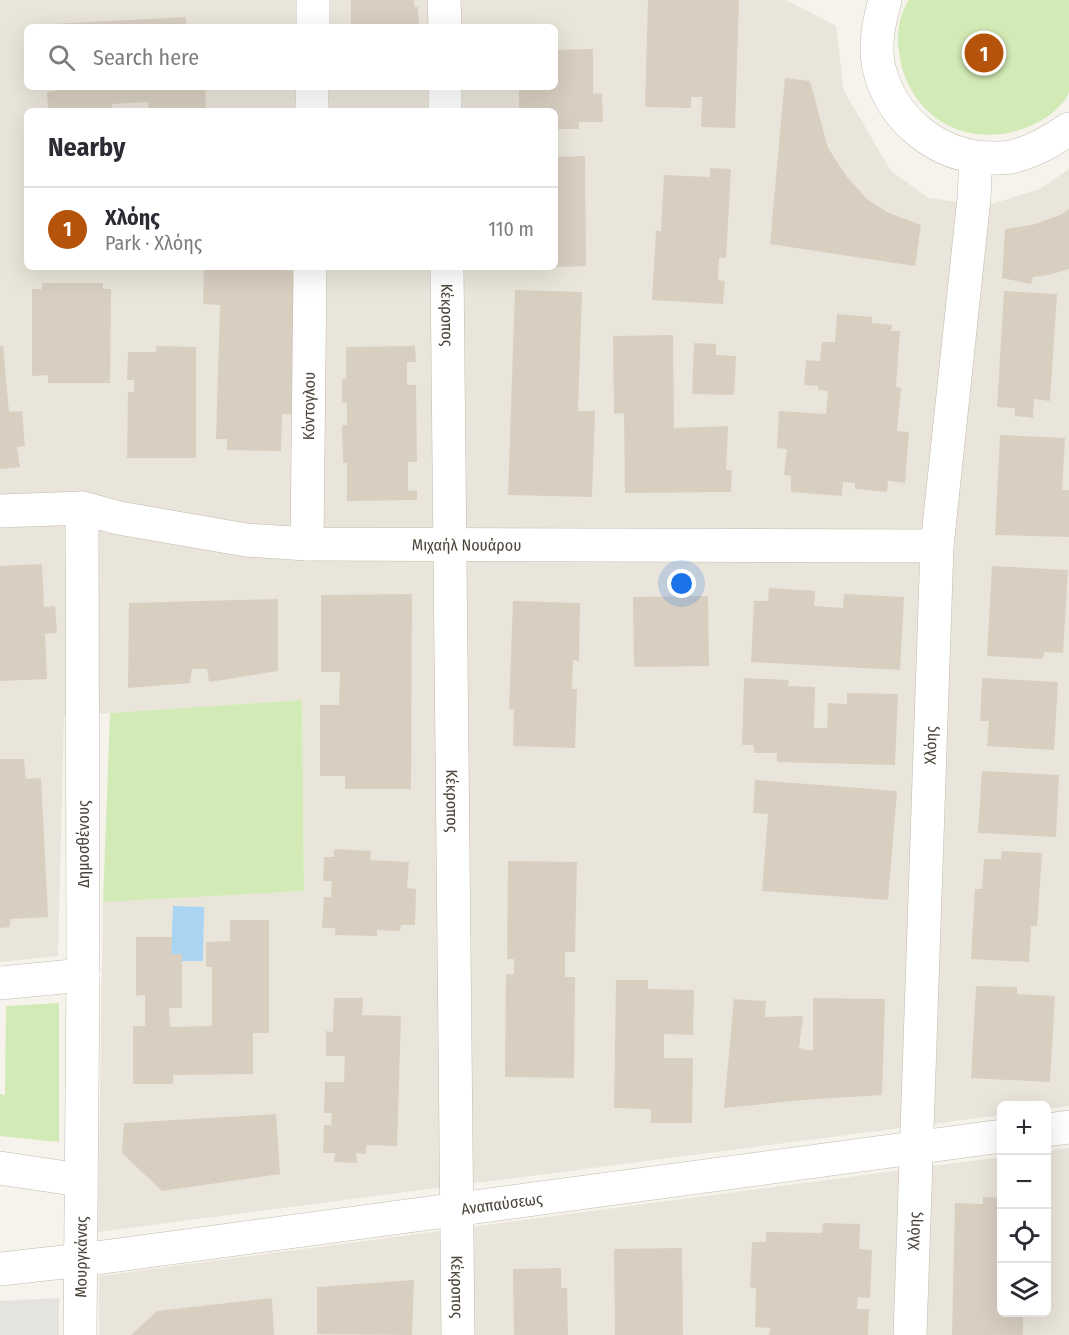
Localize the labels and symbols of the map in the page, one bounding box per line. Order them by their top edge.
pin: 1 [964,31,1004,76]
street label: Κέκροπος [437,283,457,347]
street label: Κόντογλου [299,372,319,440]
street label: Μιχαήλ Νουάρου [412,535,521,555]
your location [667,569,696,598]
street label: Χλόης [921,726,941,765]
street label: Κέκροπος [442,769,462,833]
street label: Δημοσθένους [74,800,93,888]
street label: Αναπαύσεως [460,1189,544,1219]
street label: Χλόης [904,1211,924,1251]
street label: Μουργκάνας [71,1216,91,1298]
street label: Κέκροπος [447,1255,467,1319]

